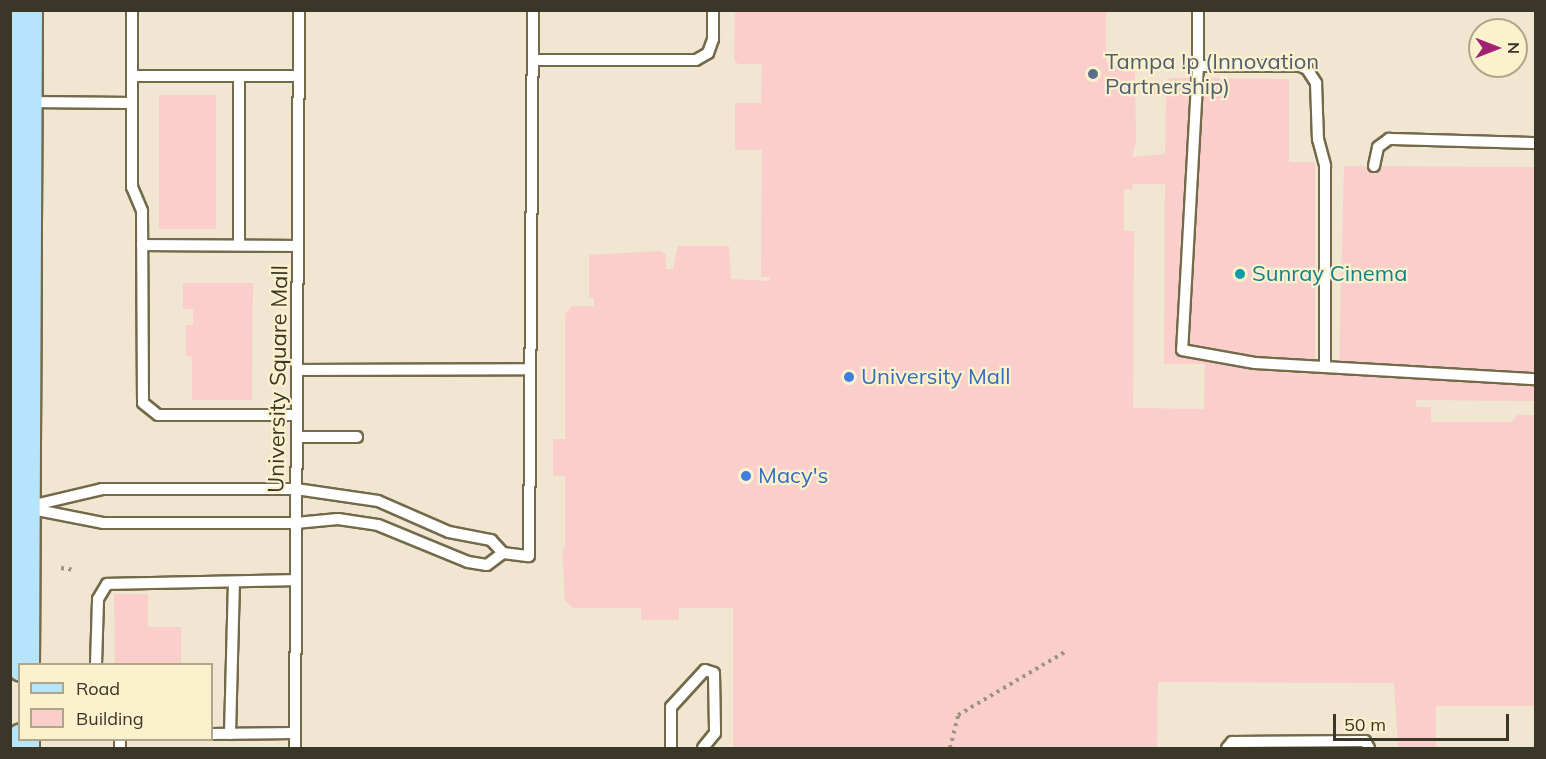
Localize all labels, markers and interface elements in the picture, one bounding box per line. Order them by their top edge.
north arrow [1468,18,1528,78]
text: N [1504,42,1524,54]
place label: Tampa !p (Innovation Partnership) [1105,48,1319,100]
marker: Tampa !p (Innovation Partnership) [1086,67,1100,81]
place label: Sunray Cinema [1252,261,1407,287]
street label: University Square Mall [263,265,293,493]
marker: Sunray Cinema [1233,267,1247,281]
place label: University Mall [861,364,1011,390]
marker: University Mall [842,370,856,384]
place label: Macy's [758,463,829,489]
marker: Macy's [739,469,753,483]
legend [18,663,213,741]
text: Road [76,677,120,700]
scale bar [1336,702,1512,740]
text: Building [76,707,144,730]
text: 50 m [1344,713,1386,736]

